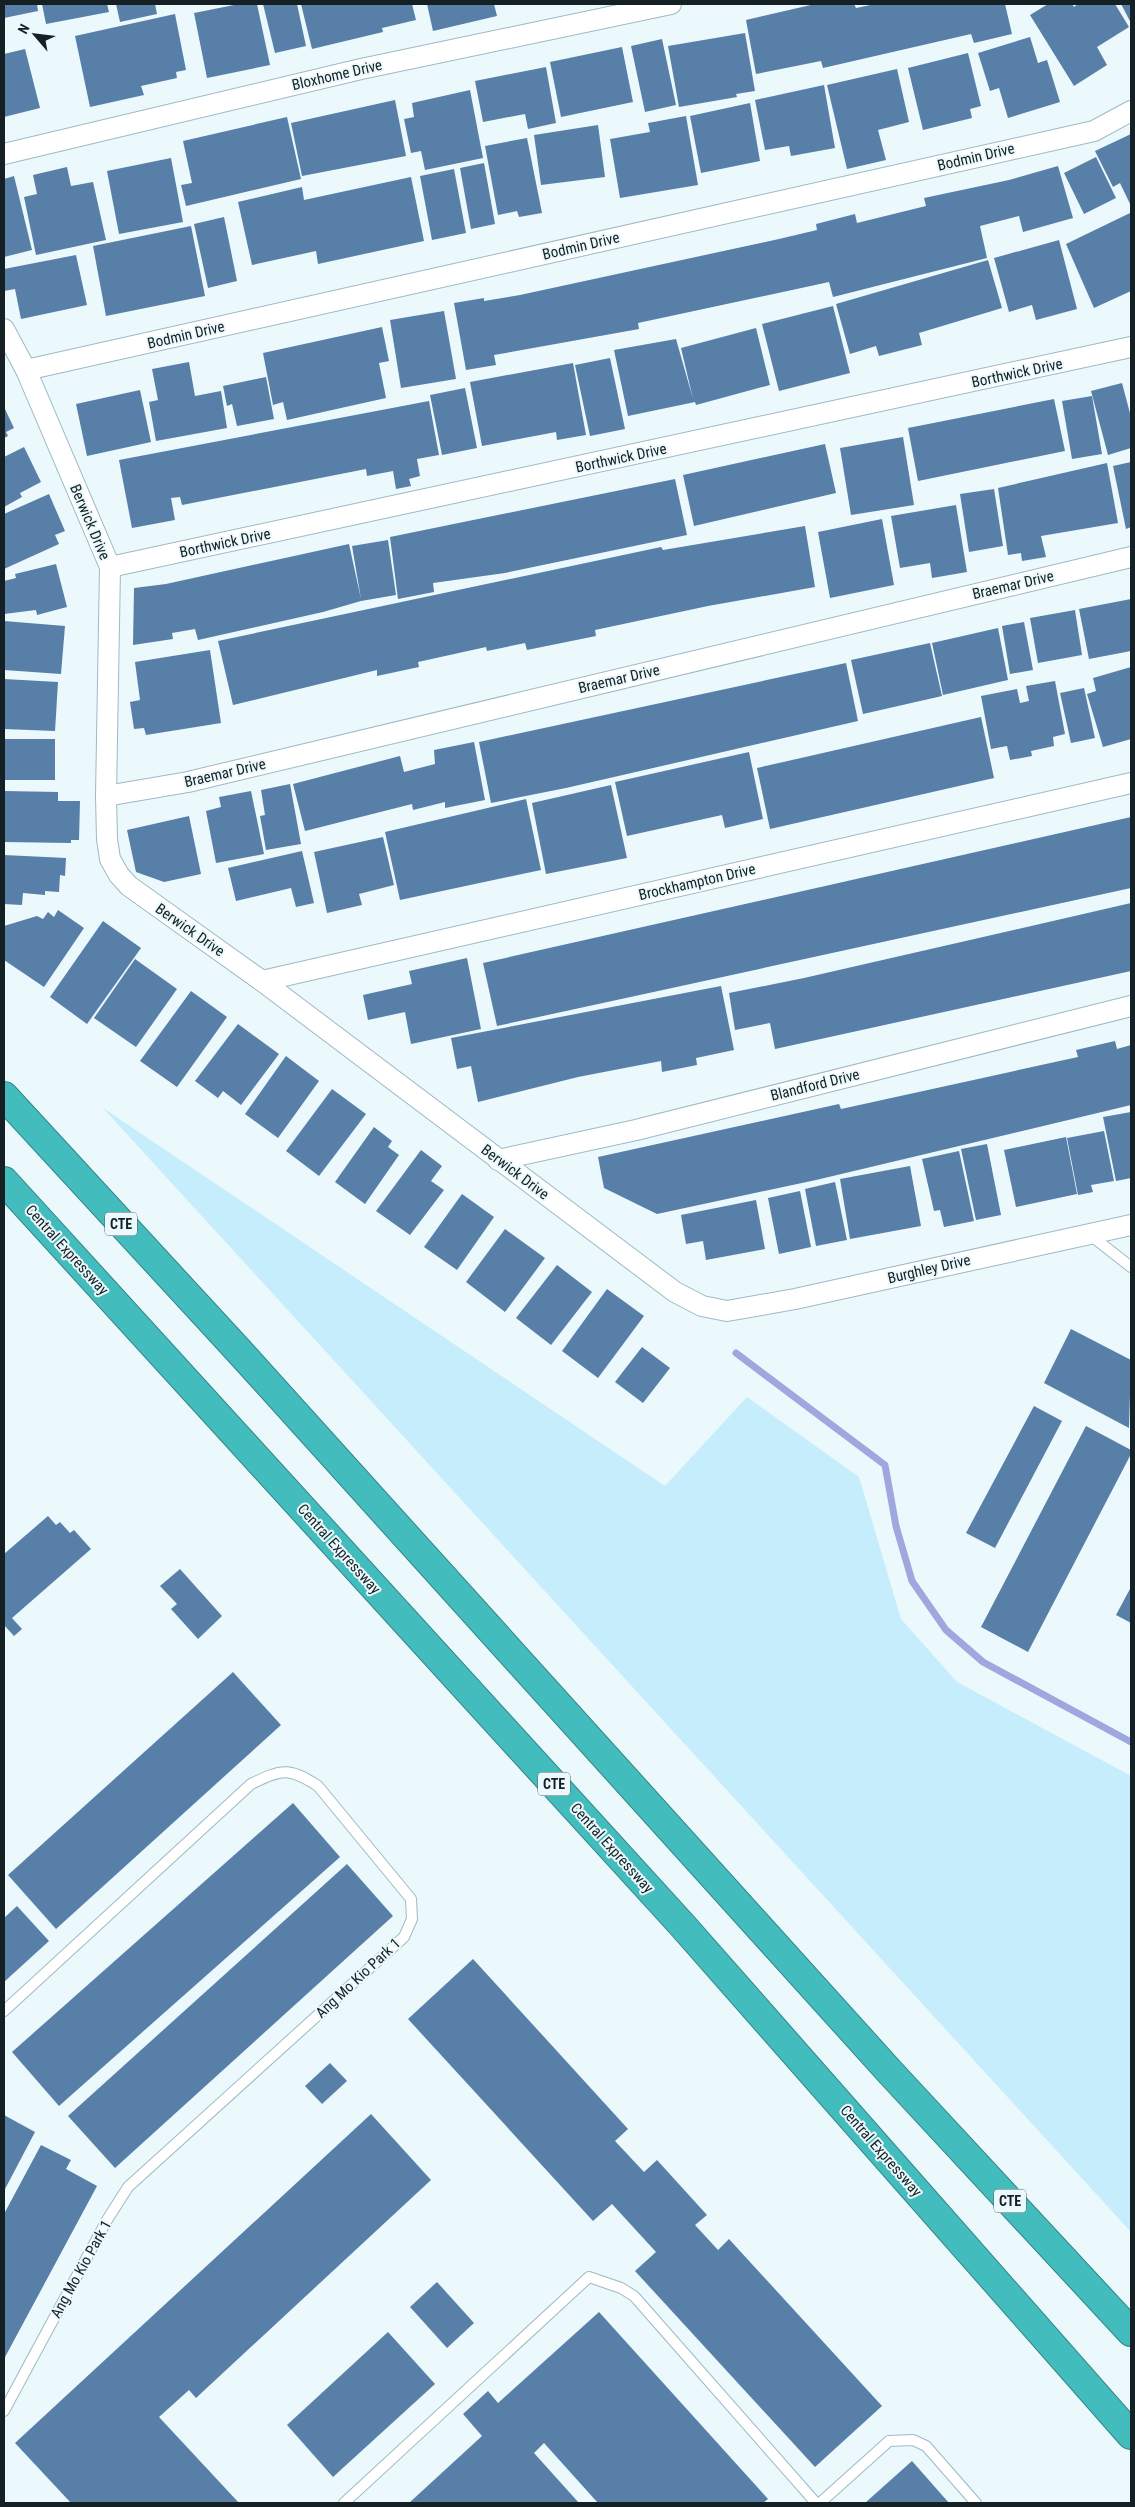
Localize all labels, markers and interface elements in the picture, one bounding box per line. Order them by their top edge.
north arrow [10,10,60,60]
text: N [14,21,33,36]
street label: Bloxhome Drive [290,56,384,94]
street label: Bodmin Drive [936,139,1016,175]
street label: Bodmin Drive [541,228,621,264]
street label: Bodmin Drive [146,317,226,353]
street label: Borthwick Drive [970,355,1064,391]
street label: Borthwick Drive [574,440,668,476]
street label: Berwick Drive [66,482,114,562]
street label: Borthwick Drive [178,525,272,561]
street label: Braemar Drive [970,567,1056,603]
street label: Braemar Drive [576,661,662,697]
street label: Braemar Drive [182,755,268,791]
street label: Brockhampton Drive [637,860,757,904]
street label: Berwick Drive [152,900,228,960]
street label: Blandford Drive [769,1065,861,1105]
street label: Berwick Drive [478,1141,552,1203]
street label: Central Expressway [22,1201,112,1299]
road number: CTE [105,1212,137,1236]
street label: Burghley Drive [886,1251,972,1287]
street label: Central Expressway [294,1500,384,1598]
road number: CTE [538,1772,570,1796]
street label: Central Expressway [567,1799,657,1897]
street label: Ang Mo Kio Park 1 [312,1934,404,2022]
street label: Central Expressway [836,2102,926,2200]
road number: CTE [994,2190,1026,2212]
street label: Ang Mo Kio Park 1 [47,2217,115,2321]

